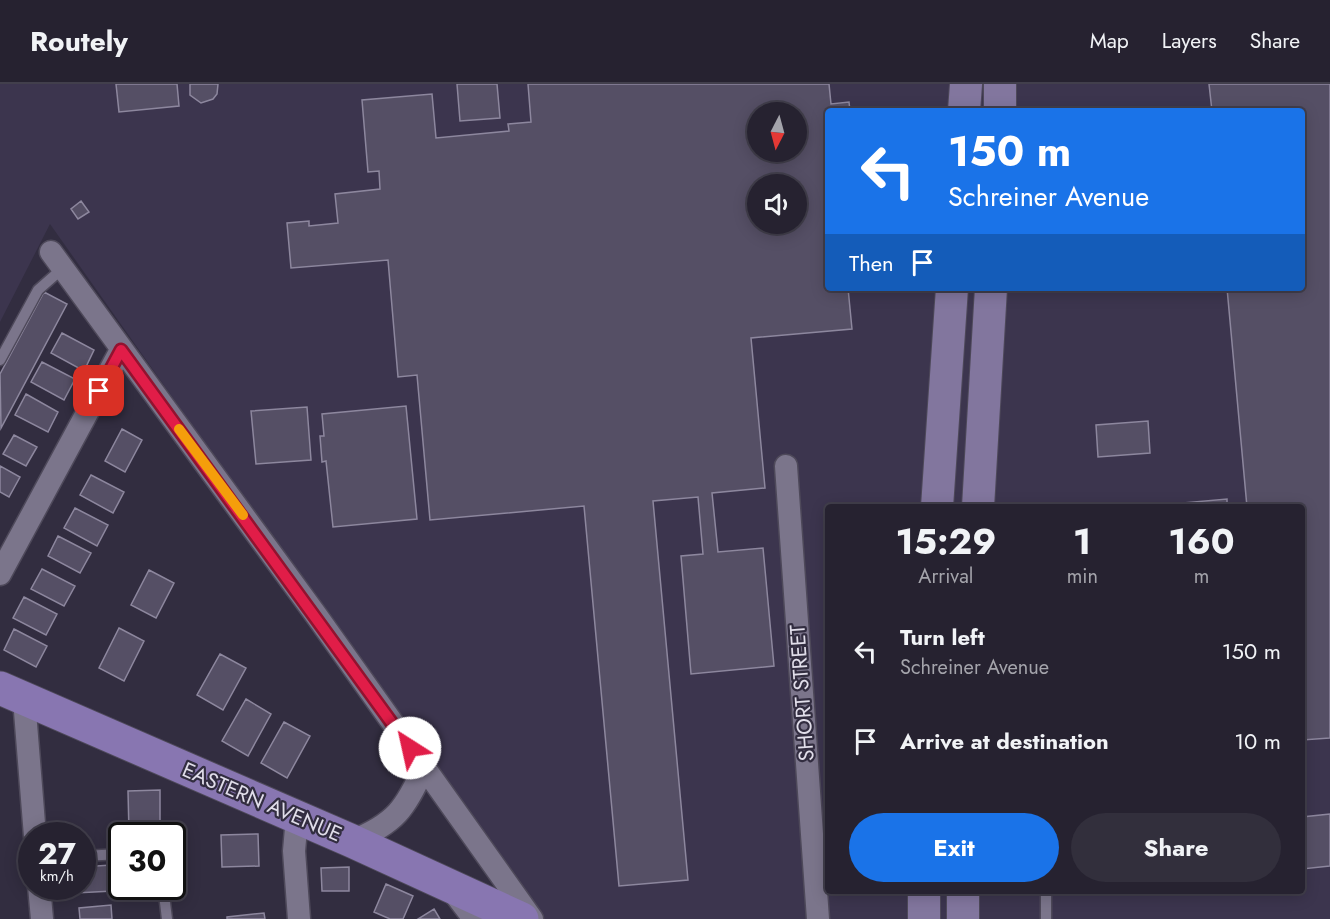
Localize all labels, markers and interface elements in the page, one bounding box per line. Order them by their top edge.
text: Routely [30,21,128,62]
text: Map [1090,26,1129,56]
text: Layers [1162,26,1217,56]
text: Share [1250,26,1300,56]
north arrow [747,102,807,162]
map controls [747,102,807,234]
text: 150 m [948,121,1071,182]
icon: left [849,132,927,210]
button: sound [747,174,807,234]
text: Schreiner Avenue [948,177,1149,216]
icon: arrive [906,246,939,279]
text: Then [849,247,894,279]
pin [73,365,124,416]
icon: arrive [82,374,115,407]
text: 15:29 [895,515,996,567]
text: 1 [1073,515,1091,567]
text: 160 [1168,515,1235,567]
text: Arrival [918,562,973,591]
text: min [1067,562,1098,591]
text: m [1194,562,1209,591]
text: Turn left [900,621,985,653]
street label: SHORT STREET [782,623,822,762]
icon: left [849,635,882,668]
text: 150 m [1222,635,1281,667]
text: Schreiner Avenue [900,653,1049,682]
position arrow [378,716,442,780]
icon: arrive [849,725,882,758]
text: Arrive at destination [900,725,1109,757]
text: 10 m [1234,725,1281,757]
street label: EASTERN AVENUE [178,755,346,849]
button: Exit [849,813,1059,882]
button: Share [1071,813,1281,882]
speed limit sign: 30 [108,822,186,900]
text: 27 [38,832,76,875]
text: km/h [40,865,74,887]

